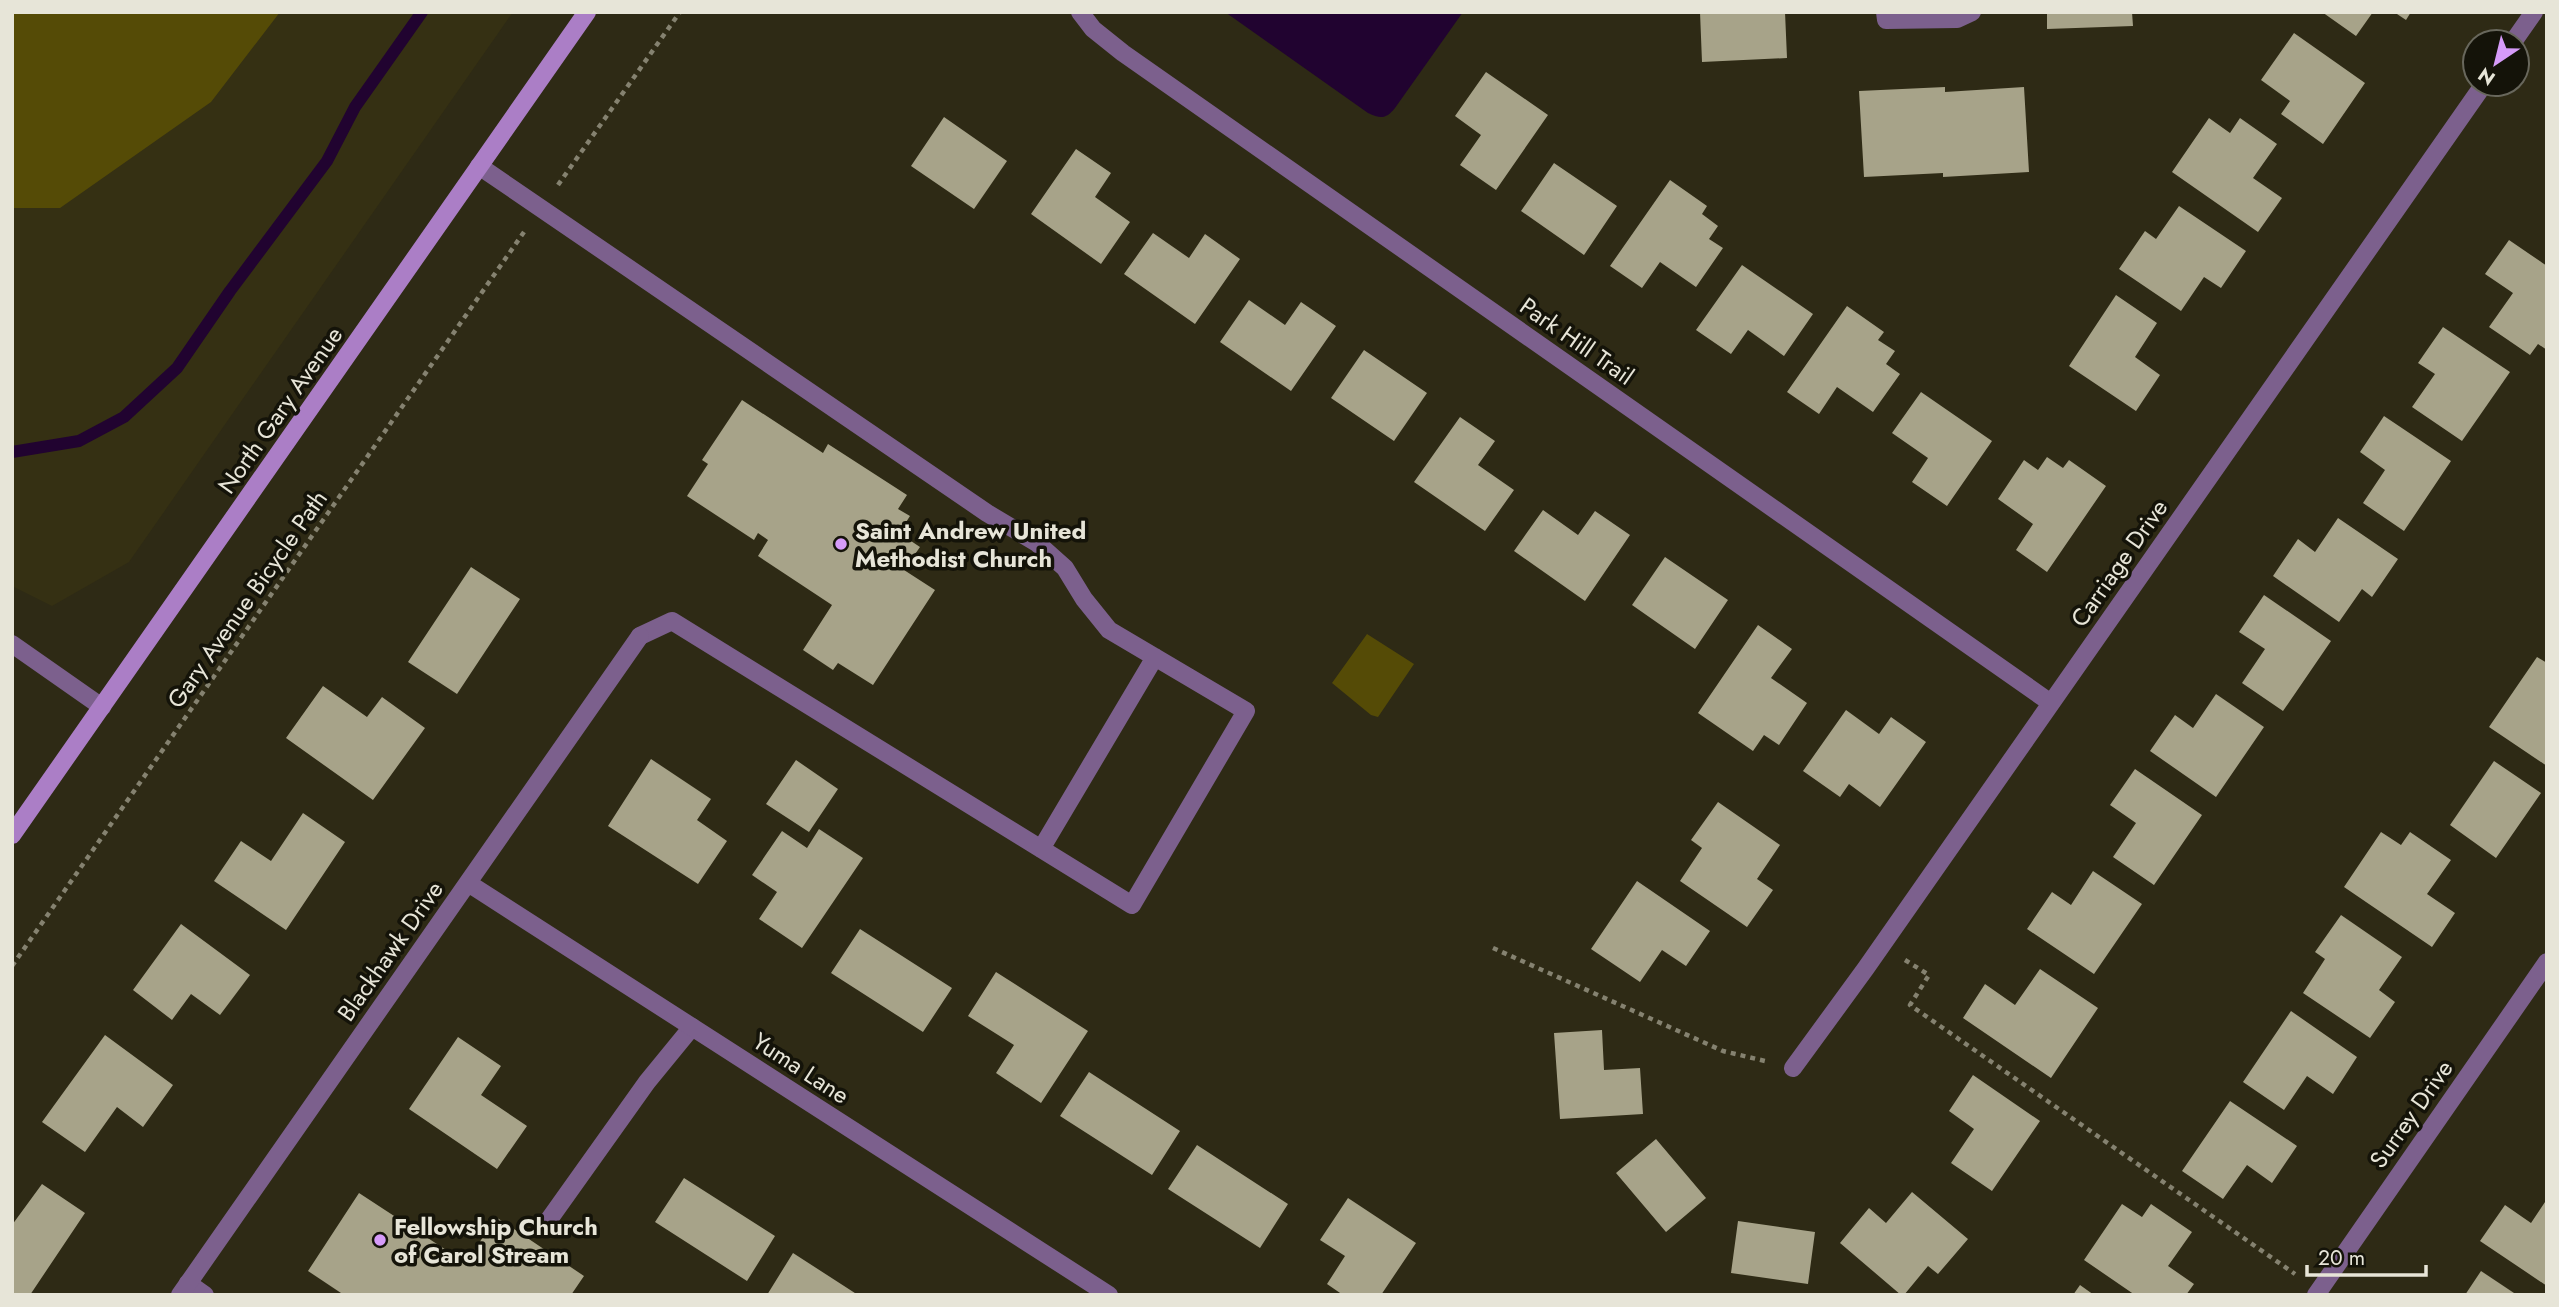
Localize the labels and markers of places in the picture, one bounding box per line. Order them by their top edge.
place label: Saint Andrew United Methodist Church [855,513,1086,576]
marker: Saint Andrew United Methodist Church [833,536,849,552]
place label: Fellowship Church of Carol Stream [394,1209,598,1272]
marker: Fellowship Church of Carol Stream [372,1232,388,1248]

